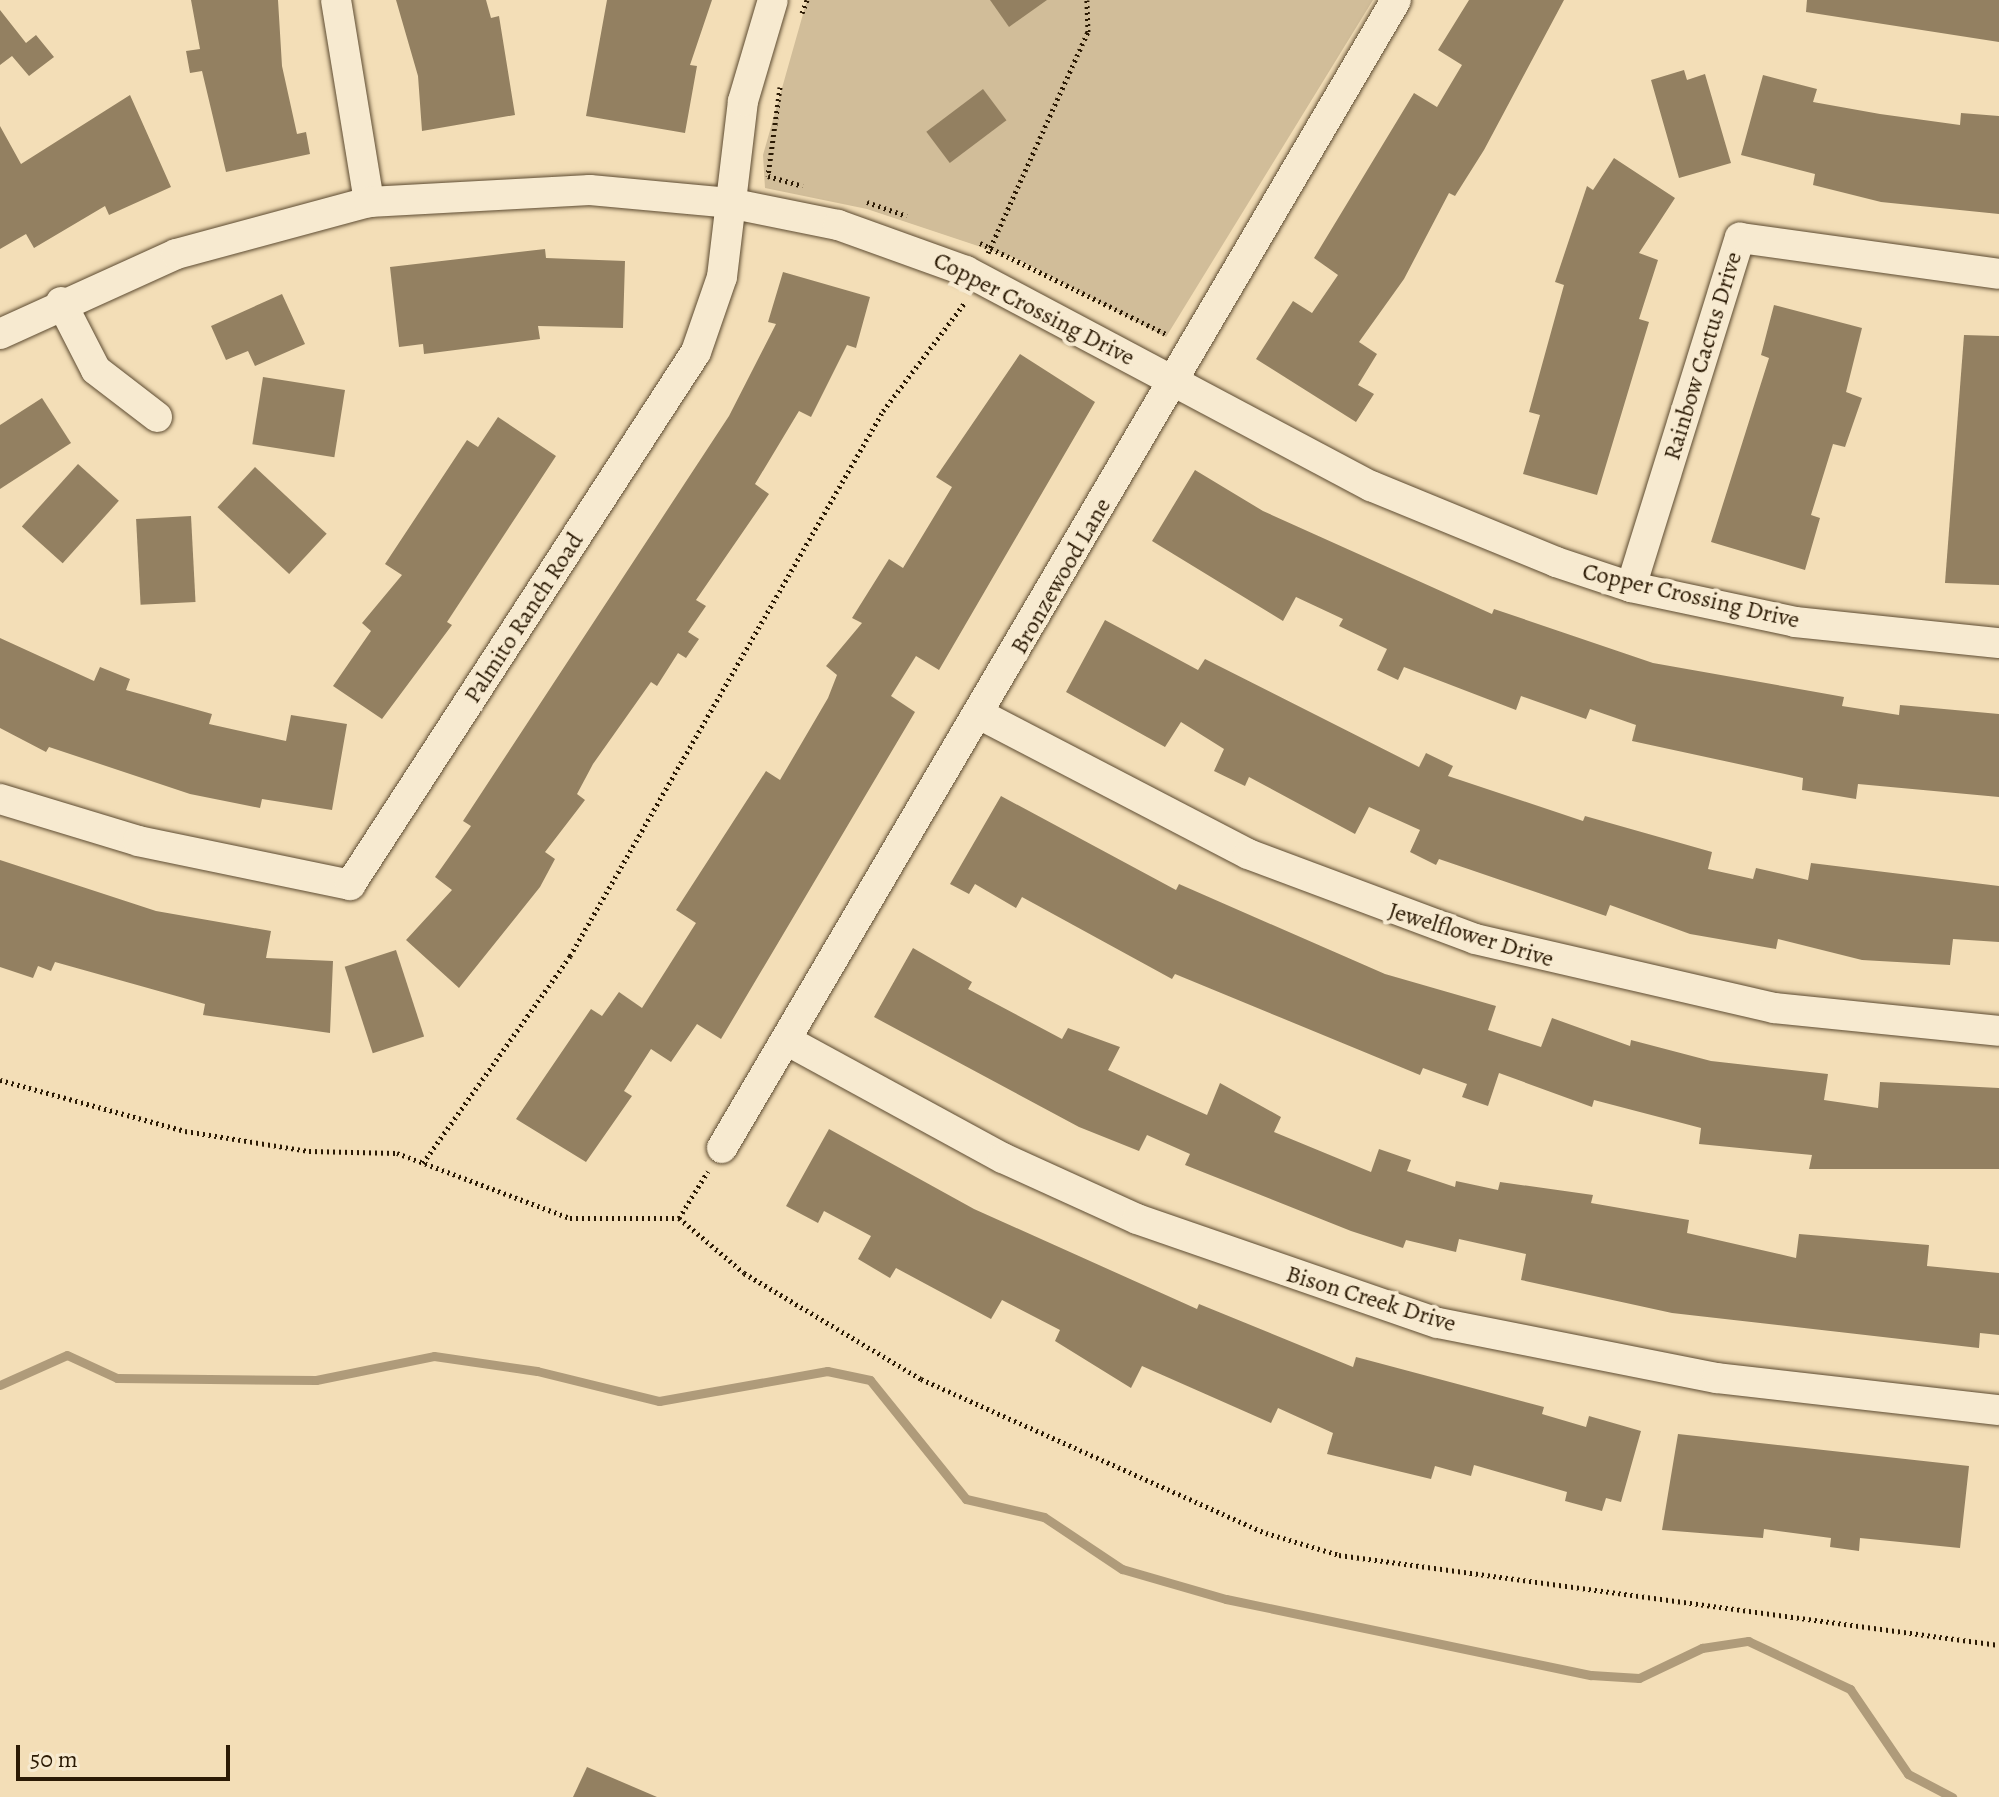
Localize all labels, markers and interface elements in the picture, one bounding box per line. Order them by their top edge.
street label: Copper Crossing Drive [929,246,1139,372]
street label: Rainbow Cactus Drive [1658,248,1748,464]
street label: Bronzewood Lane [1005,493,1117,659]
street label: Palmito Ranch Road [458,527,590,709]
street label: Copper Crossing Drive [1580,557,1802,635]
street label: Jewelflower Drive [1385,896,1557,974]
street label: Bison Creek Drive [1283,1260,1459,1338]
scale bar [20,1729,234,1779]
text: 50 m [30,1743,78,1775]

